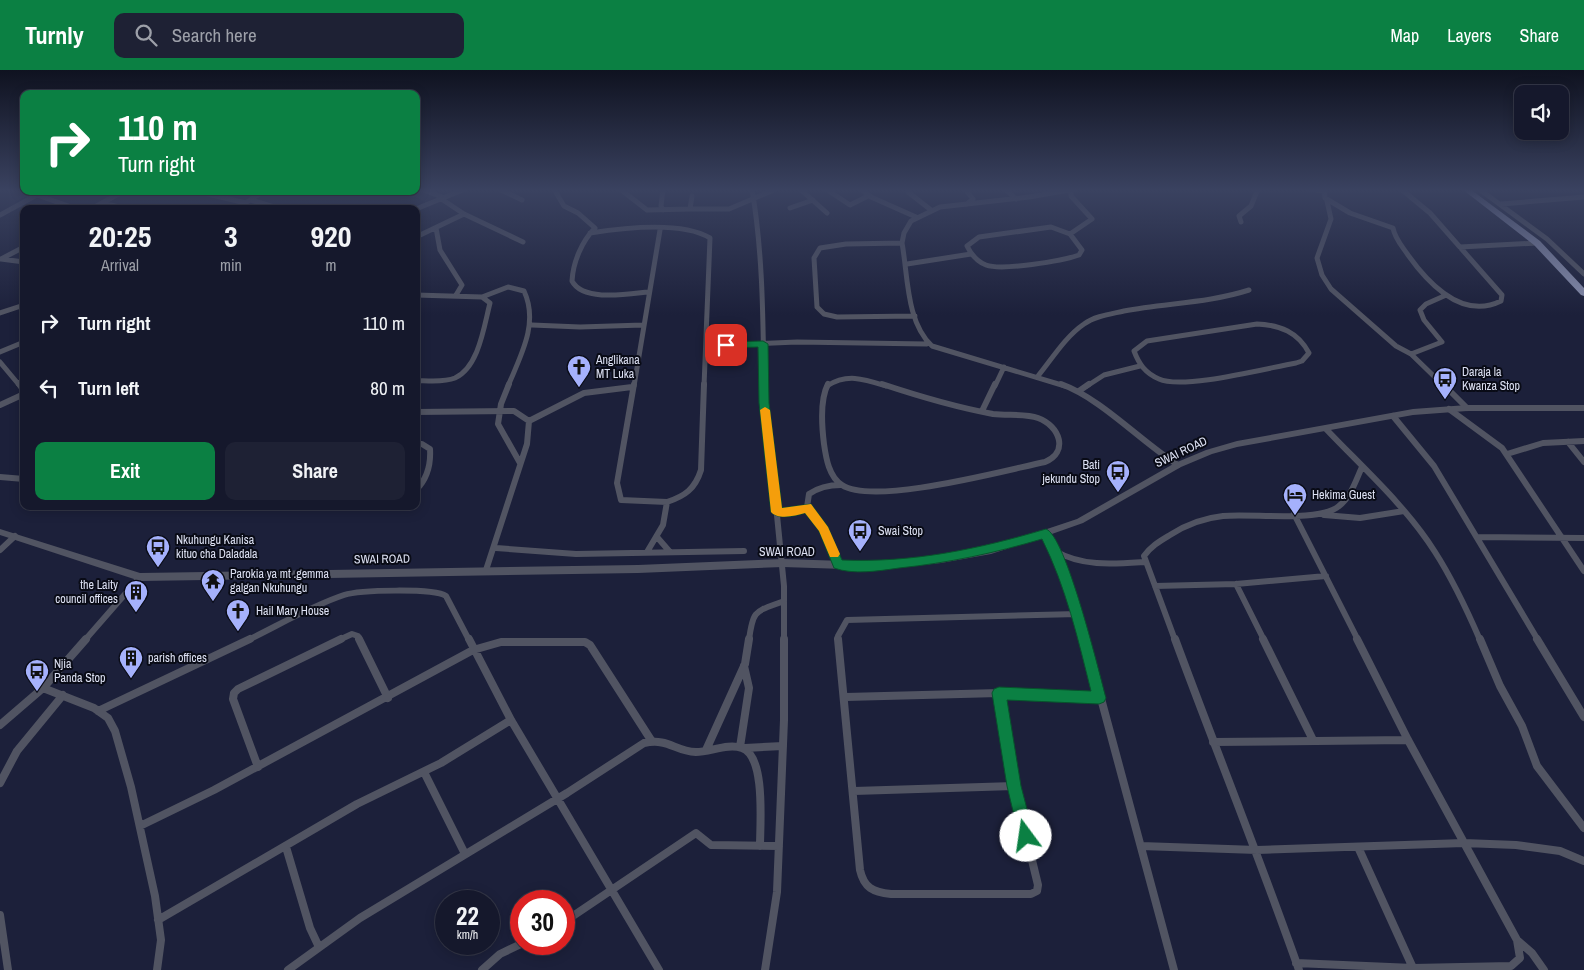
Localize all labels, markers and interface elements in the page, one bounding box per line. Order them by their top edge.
search box [114,13,464,58]
text: Turnly [25,19,84,51]
icon: search [132,21,160,49]
text: Search here [172,22,257,48]
text: Map [1391,23,1419,48]
text: Layers [1447,23,1492,48]
text: Share [1520,23,1559,48]
map controls [1514,85,1569,140]
button: sound [1514,85,1569,140]
text: 110 m [118,104,198,151]
icon: right [35,110,100,175]
text: Turn right [118,149,195,179]
text: 20:25 [89,216,151,256]
text: 3 [224,216,238,256]
text: 920 [310,216,351,256]
text: Arrival [101,254,139,276]
text: min [220,254,242,276]
text: m [325,254,336,276]
icon: right [35,309,63,337]
text: Turn right [78,310,150,336]
text: 110 m [363,310,405,336]
pin [705,324,747,366]
icon: arrive [712,331,740,359]
place label: Anglikana MT Luka [595,352,640,382]
church icon: Anglikana MT Luka [566,354,592,388]
place label: Daraja la Kwanza Stop [1462,364,1520,394]
bus stop icon: Daraja la Kwanza Stop [1432,366,1458,400]
icon: left [35,374,63,402]
text: Turn left [78,375,139,401]
text: 80 m [370,375,405,401]
street label: SWAI ROAD [1152,433,1210,471]
button: Exit [35,442,215,500]
button: Share [225,442,405,500]
place label: Bati jekundu Stop [1042,457,1100,487]
bus stop icon: Bati jekundu Stop [1105,459,1131,493]
hotel icon: Hekima Guest [1282,482,1308,516]
place label: Hekima Guest [1312,487,1375,503]
bus stop icon: Swai Stop [847,518,873,552]
place label: Swai Stop [878,523,923,539]
place label: Nkuhungu Kanisa kituo cha Daladala [176,532,258,562]
bus stop icon: Nkuhungu Kanisa kituo cha Daladala [145,534,171,568]
street label: SWAI ROAD [759,544,815,560]
street label: SWAI ROAD [354,551,410,567]
place label: Parokia ya mt .gemma galgan Nkuhungu [230,566,330,596]
temple icon: Parokia ya mt .gemma galgan Nkuhungu [200,568,226,602]
place label: the Laity council offices [55,577,118,607]
building icon: the Laity council offices [123,579,149,613]
church icon: Hail Mary House [225,598,251,632]
place label: Hail Mary House [256,603,329,619]
building icon: parish offices [118,645,144,679]
place label: parish offices [148,650,207,666]
place label: Njia Panda Stop [54,656,105,686]
bus stop icon: Njia Panda Stop [24,658,50,692]
position arrow [999,809,1051,861]
speed limit sign: 30 [510,890,575,955]
text: 22 [456,899,479,933]
text: km/h [457,927,478,943]

